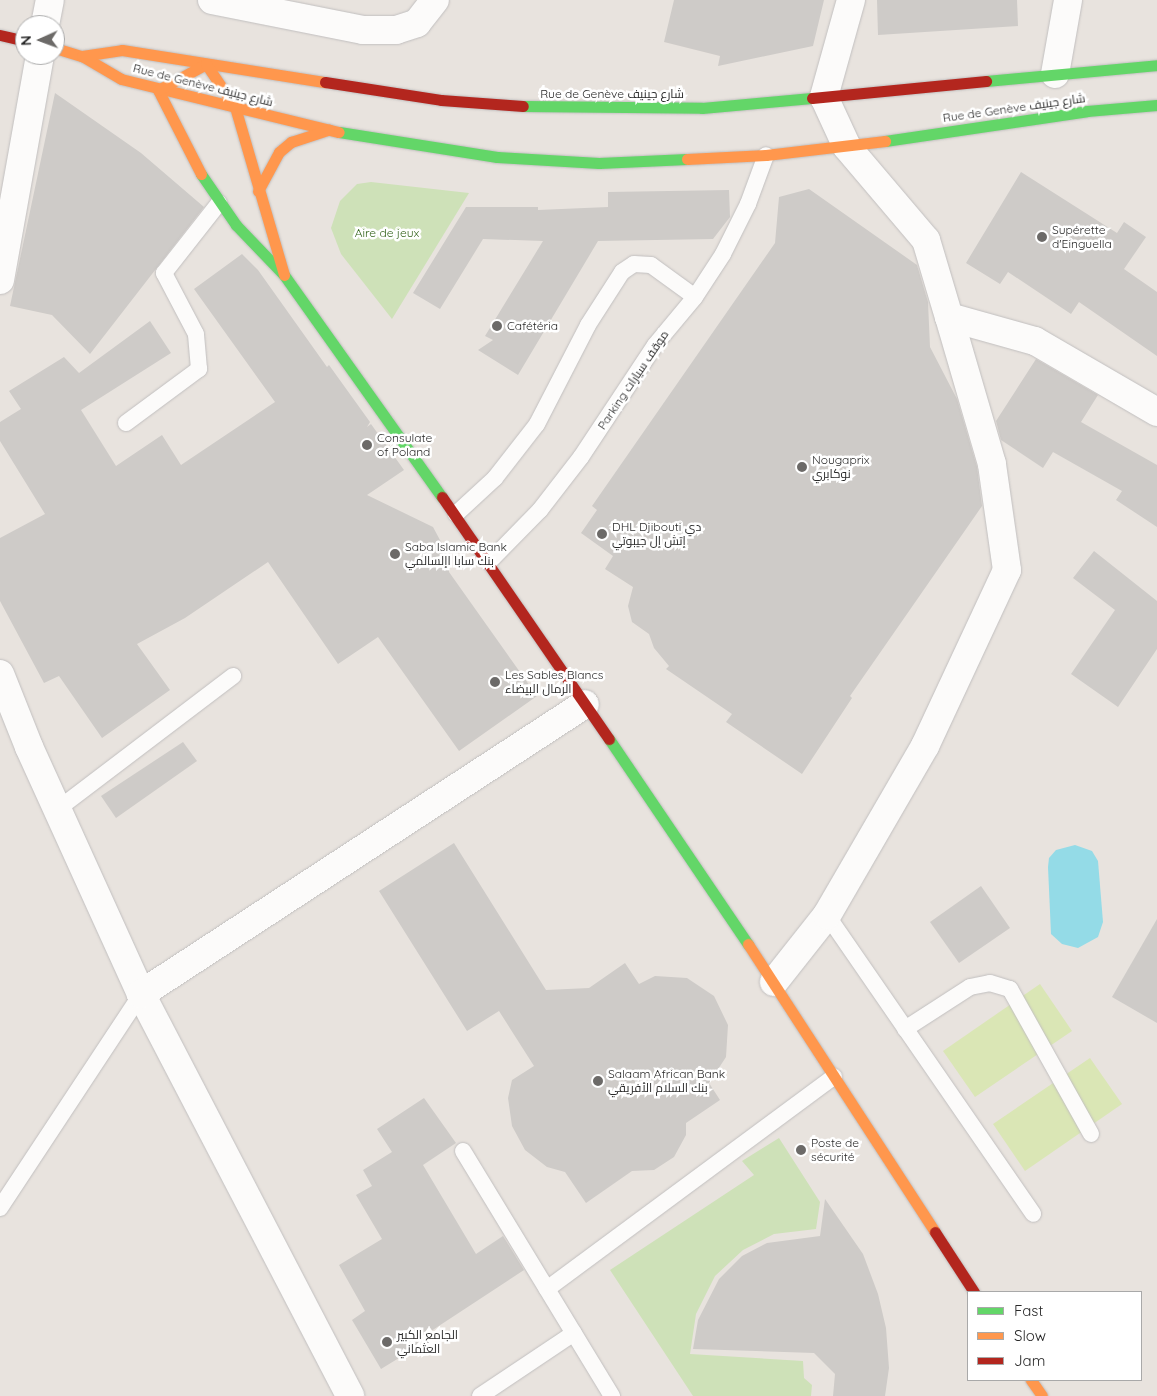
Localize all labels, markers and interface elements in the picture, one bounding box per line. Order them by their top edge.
north arrow [15,15,65,65]
text: N [17,35,35,46]
street label: Rue de Genève شارع جينيف [132,61,274,109]
street label: Rue de Genève شارع جينيف [540,87,684,101]
street label: Rue de Genève شارع جينيف [942,91,1086,125]
place label: Supérette d'Einguella [1052,223,1112,251]
park label: Aire de jeux [355,226,419,240]
marker: Supérette d'Einguella [1036,231,1048,243]
place label: Cafétéria [507,319,558,333]
marker: Cafétéria [491,320,503,332]
street label: Parking موقف سيارات [594,328,672,432]
place label: Consulate of Poland [377,431,432,459]
marker: Consulate of Poland [361,439,373,451]
place label: Nougaprix نوكابري [812,453,870,481]
marker: Nougaprix نوكابري [796,461,808,473]
place label: DHL Djibouti دي إتش إل جيبوتي [612,520,701,548]
marker: DHL Djibouti دي إتش إل جيبوتي [596,528,608,540]
place label: Saba Islamic Bank بنك سابا اإلسالمي [405,540,507,568]
marker: Saba Islamic Bank بنك سابا اإلسالمي [389,548,401,560]
place label: Les Sables Blancs الرمال البيضاء [505,668,603,696]
marker: Les Sables Blancs الرمال البيضاء [489,676,501,688]
place label: Salaam African Bank بنك السلام الأفريقي [608,1067,725,1095]
marker: Salaam African Bank بنك السلام الأفريقي [592,1075,604,1087]
place label: Poste de sécurité [811,1136,859,1164]
marker: Poste de sécurité [795,1144,807,1156]
legend [967,1291,1142,1381]
text: Fast [1014,1301,1043,1320]
text: Slow [1014,1326,1046,1345]
place label: الجامع الكبير العثماني [397,1328,458,1356]
marker: الجامع الكبير العثماني [381,1336,393,1348]
text: Jam [1014,1351,1045,1370]

